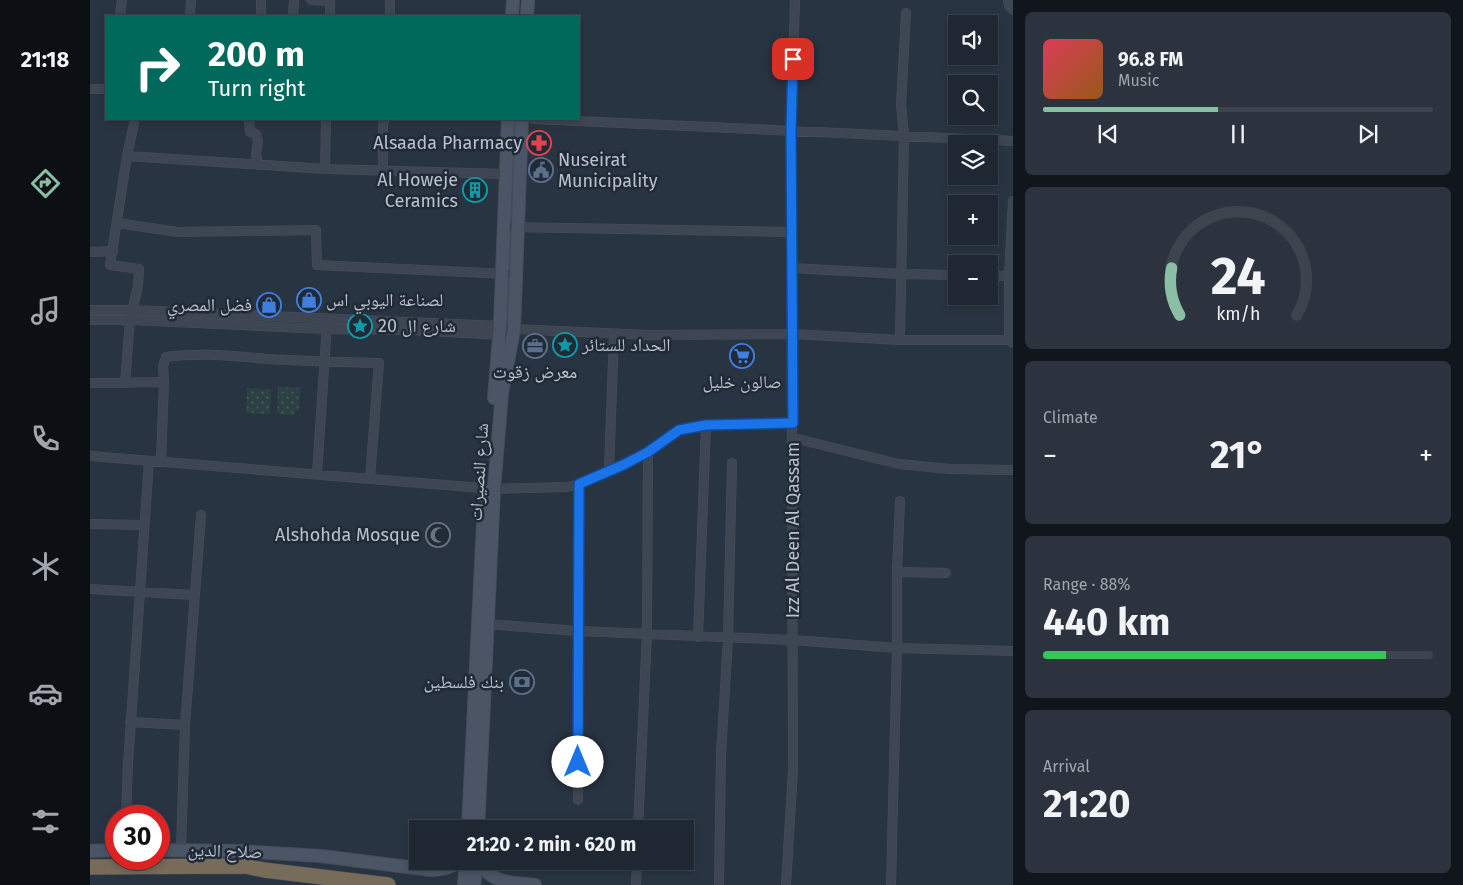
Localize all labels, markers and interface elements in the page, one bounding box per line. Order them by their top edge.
map controls [948,15,998,305]
button: sound [948,15,998,65]
text: 200 m [208,33,305,75]
icon: right [125,35,190,100]
pin [772,38,814,80]
icon: arrive [779,45,807,73]
text: 21:18 [21,46,69,73]
text: 96.8 FM [1118,48,1183,71]
text: Music [1118,71,1159,90]
text: Turn right [208,75,305,102]
button: search [948,75,998,125]
icon: previous [1094,120,1122,148]
icon: pause [1224,120,1252,148]
icon: next [1354,120,1382,148]
pharmacy icon: Alsaada Pharmacy [526,130,552,156]
place label: Alsaada Pharmacy [373,132,522,154]
button: layers [948,135,998,185]
place label: Nuseirat Municipality [558,149,658,192]
public building icon: Nuseirat Municipality [528,157,554,183]
icon: directions [28,166,63,201]
place label: Al Howeje Ceramics [377,169,458,212]
building icon: Al Howeje Ceramics [462,177,488,203]
button: + [948,195,998,245]
text: 24 [1211,245,1265,308]
button: − [948,255,998,305]
shop icon: لصناعة اليوبي اس [296,287,322,313]
place label: لصناعة اليوبي اس [326,289,443,315]
shop icon: فضل المصري [256,292,282,318]
icon: music [28,293,63,328]
place label: فضل المصري [167,294,252,320]
text: km/h [1216,303,1260,325]
place icon: شارع ال 20 [347,313,373,339]
place label: شارع ال 20 [378,315,456,337]
place icon: الحداد للستائر [552,332,578,358]
office icon: معرض زقوت [522,333,548,359]
place label: الحداد للستائر [581,334,671,356]
supermarket icon: صالون خليل [729,343,755,369]
place label: معرض زقوت [493,361,577,383]
place label: صالون خليل [702,371,782,393]
text: Climate [1043,408,1098,427]
icon: phone [28,421,63,456]
street label: شارع النصيرات [465,422,493,522]
text: 21° [1210,432,1266,478]
text: − [1043,439,1057,472]
text: + [1419,439,1433,472]
street label: Izz Al Deen Al Qassam [782,442,804,618]
mosque icon: Alshohda Mosque [425,522,451,548]
place label: Alshohda Mosque [275,524,420,546]
icon: climate [28,549,63,584]
text: Range · 88% [1043,575,1131,594]
text: 440 km [1043,599,1170,645]
bank icon: بنك فلسطين [509,669,535,695]
place label: بنك فلسطين [424,671,504,693]
icon: car [28,676,63,711]
position arrow [551,735,603,787]
text: Arrival [1043,757,1090,776]
text: 21:20 [1043,781,1130,827]
icon: filters [28,804,63,839]
speed limit sign: 30 [105,805,170,870]
text: 21:20 · 2 min · 620 m [467,833,636,856]
street label: صلاح الدين [187,839,263,864]

